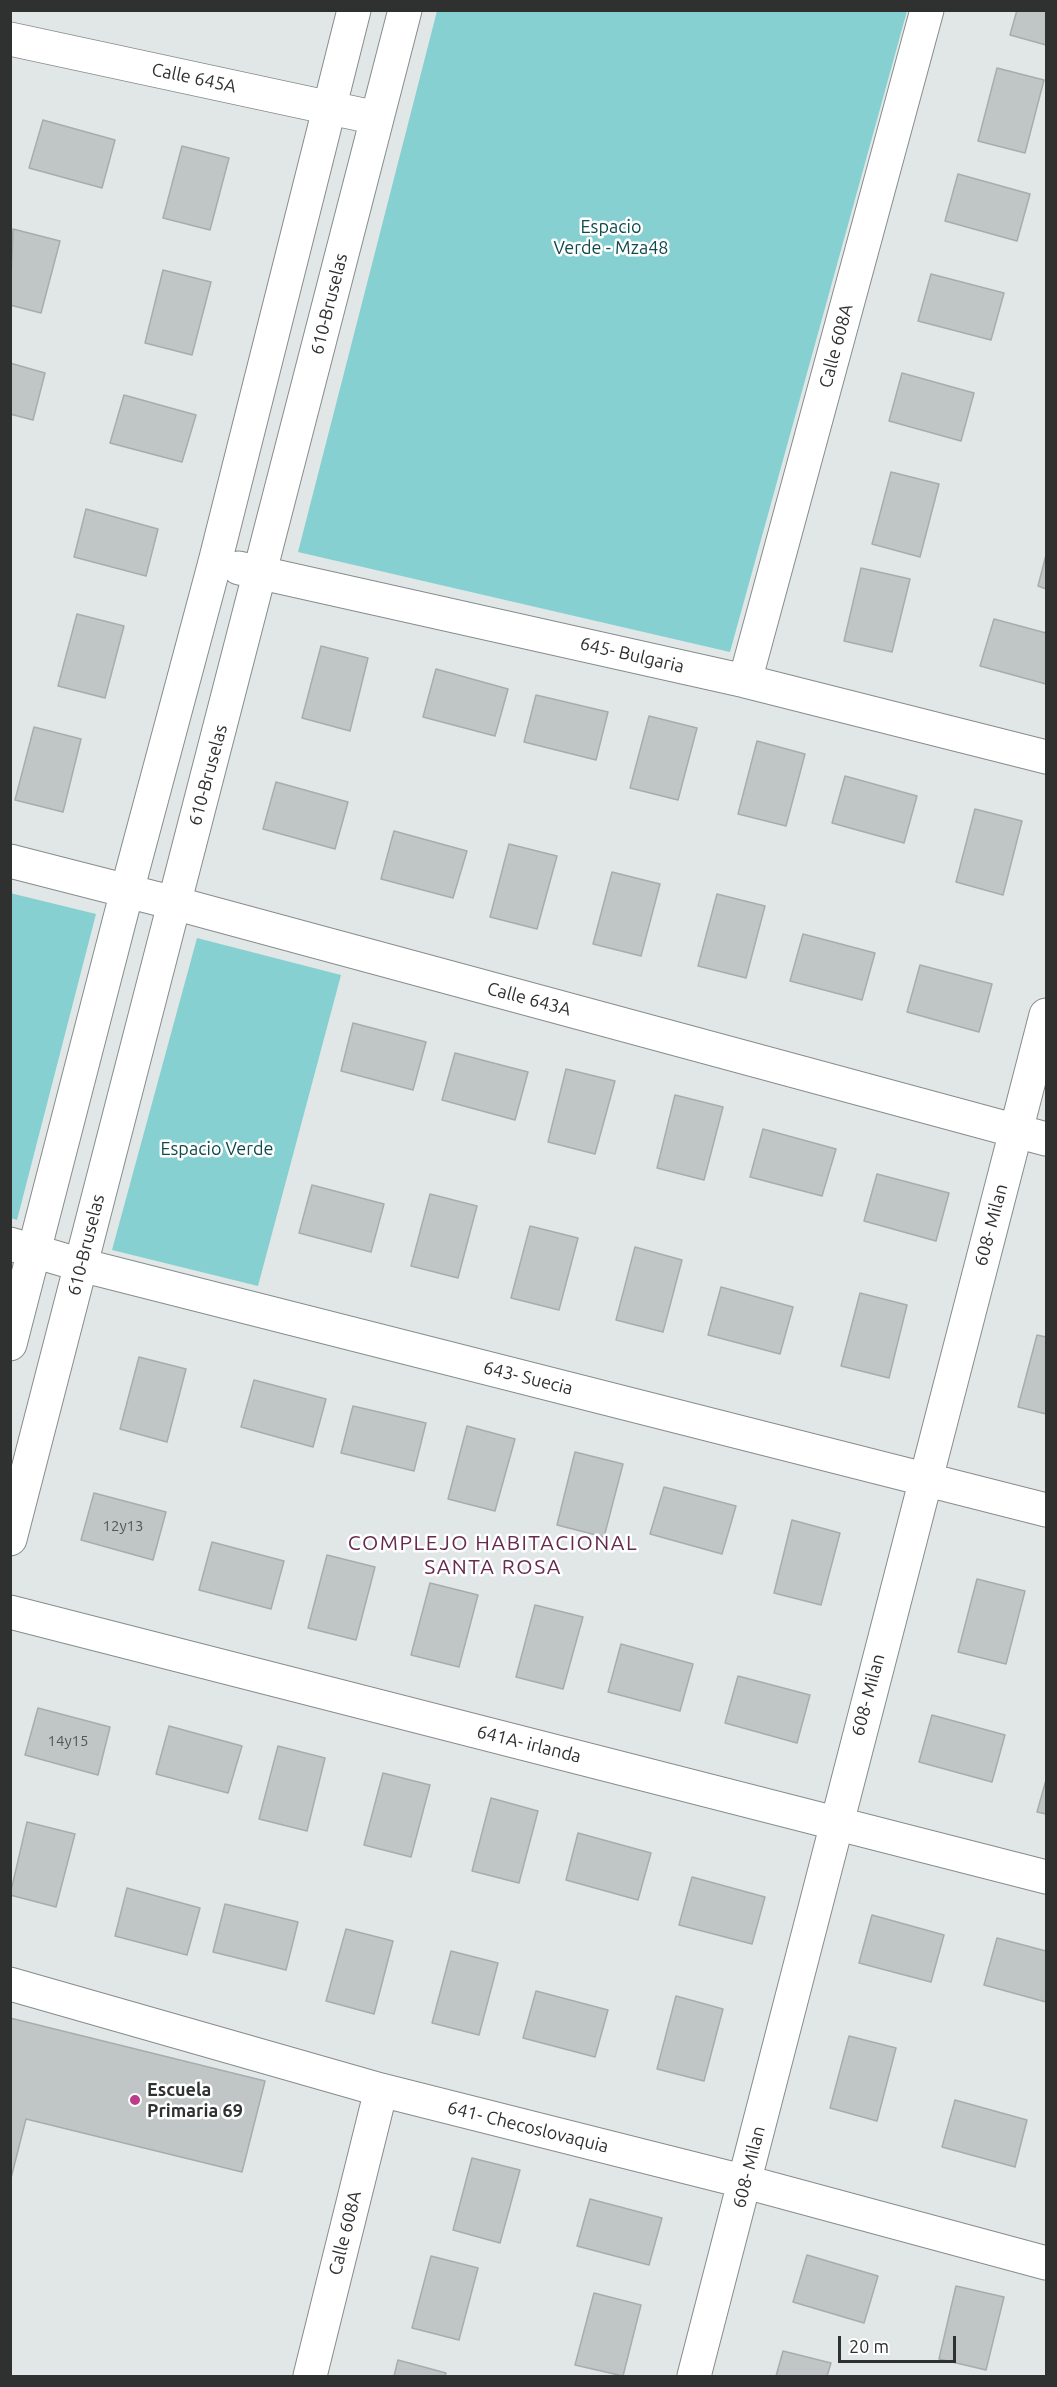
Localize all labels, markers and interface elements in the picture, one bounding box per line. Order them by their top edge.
street label: Calle 645A [150,59,238,97]
park label: Espacio Verde - Mza48 [554,216,668,258]
street label: 610-Bruselas [306,251,352,357]
street label: Calle 608A [814,302,858,390]
street label: 645- Bulgaria [578,633,686,677]
street label: 610-Bruselas [184,722,232,828]
street label: Calle 643A [485,977,573,1021]
park label: Espacio Verde [160,1138,274,1160]
street label: 608- Milan [970,1182,1012,1268]
street label: 610-Bruselas [63,1192,109,1298]
street label: 643- Suecia [481,1356,575,1400]
house number: 12y13 [102,1517,144,1535]
district label: COMPLEJO HABITACIONAL SANTA ROSA [348,1530,638,1580]
street label: 608- Milan [847,1652,889,1738]
street label: 641A- irlanda [475,1721,583,1767]
house number: 14y15 [47,1732,89,1750]
place label: Escuela Primaria 69 [147,2079,243,2122]
marker: Escuela Primaria 69 [128,2093,142,2107]
street label: 641- Checoslovaquia [445,2097,611,2157]
street label: 608- Milan [728,2124,770,2210]
street label: Calle 608A [324,2189,366,2277]
scale bar [841,2324,960,2362]
text: 20 m [849,2336,889,2356]

